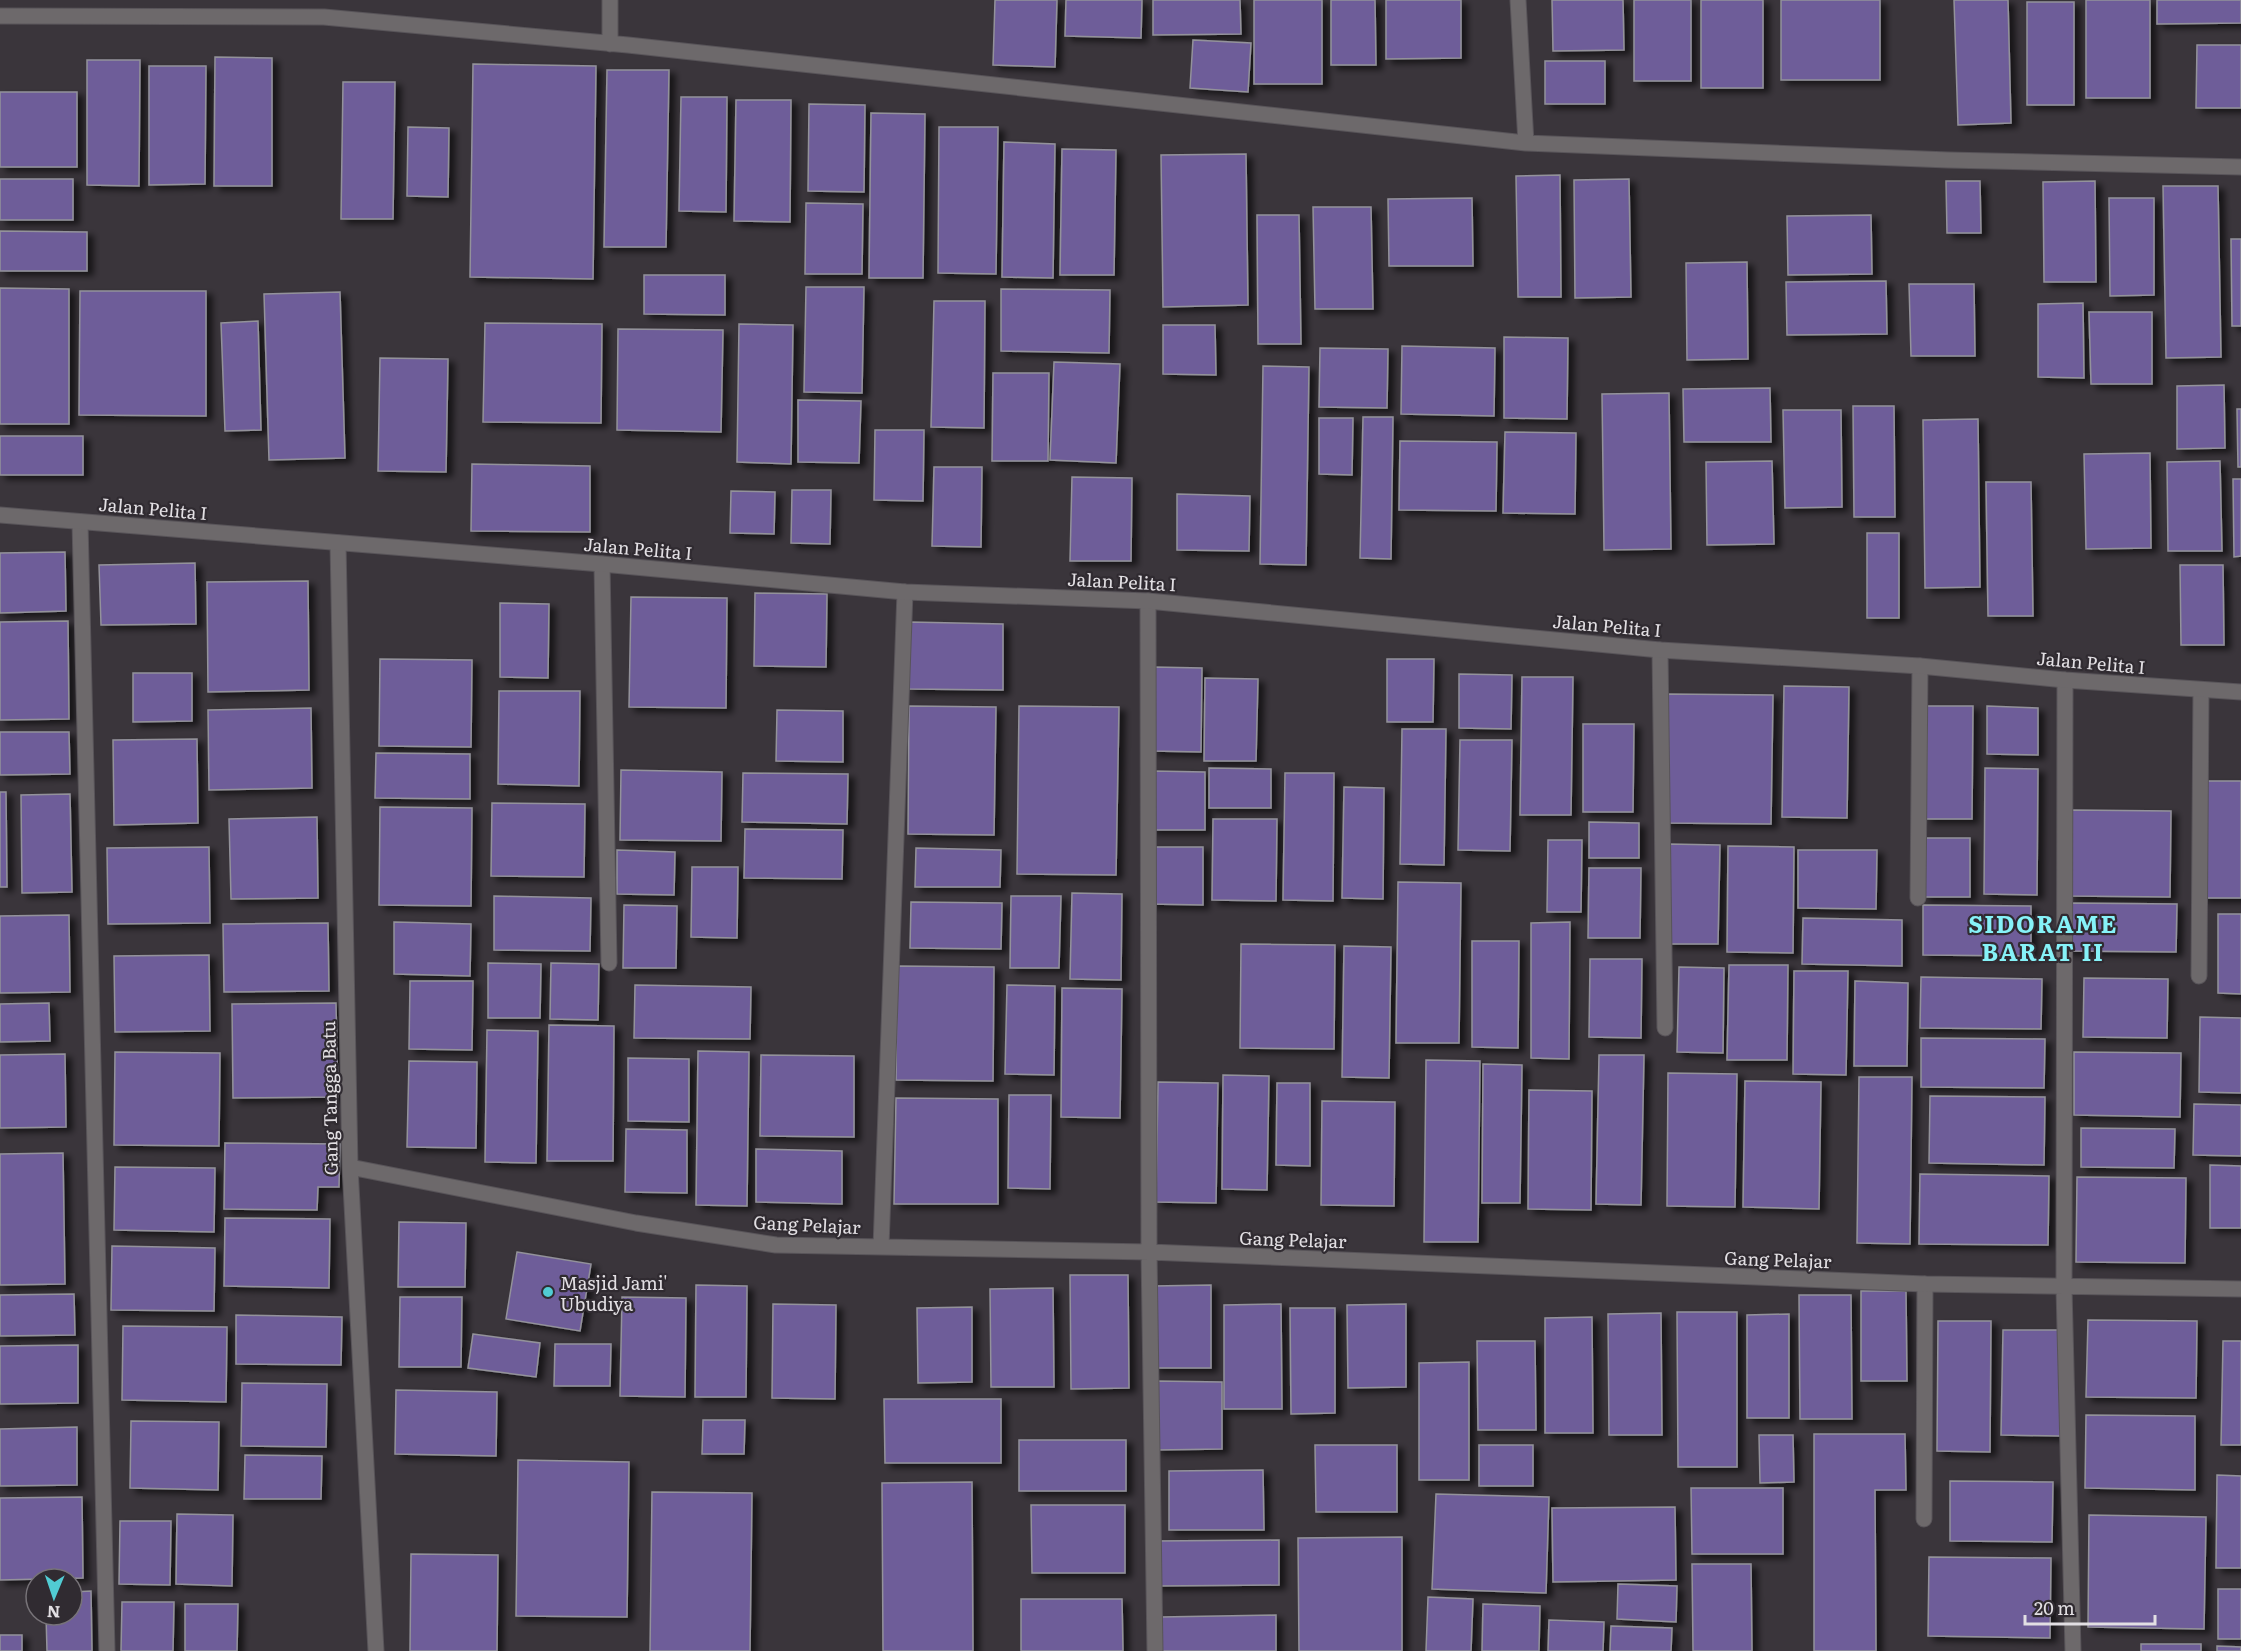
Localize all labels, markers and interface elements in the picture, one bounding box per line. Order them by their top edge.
street label: Jalan Pelita I [97,490,209,526]
street label: Jalan Pelita I [582,530,694,566]
street label: Jalan Pelita I [1067,565,1177,597]
street label: Jalan Pelita I [1551,607,1663,643]
street label: Jalan Pelita I [2035,644,2147,680]
district label: SIDORAME BARAT II [1968,905,2118,968]
street label: Gang Tangga Batu [314,1020,344,1176]
street label: Gang Pelajar [753,1208,862,1240]
street label: Gang Pelajar [1239,1224,1348,1254]
street label: Gang Pelajar [1724,1244,1833,1274]
place label: Masjid Jami' Ubudiya [560,1269,668,1317]
marker: Masjid Jami' Ubudiya [541,1285,555,1299]
north arrow [24,1567,84,1627]
scale bar [2025,1588,2156,1626]
text: 20 m [2034,1594,2075,1621]
text: N [46,1601,61,1625]

